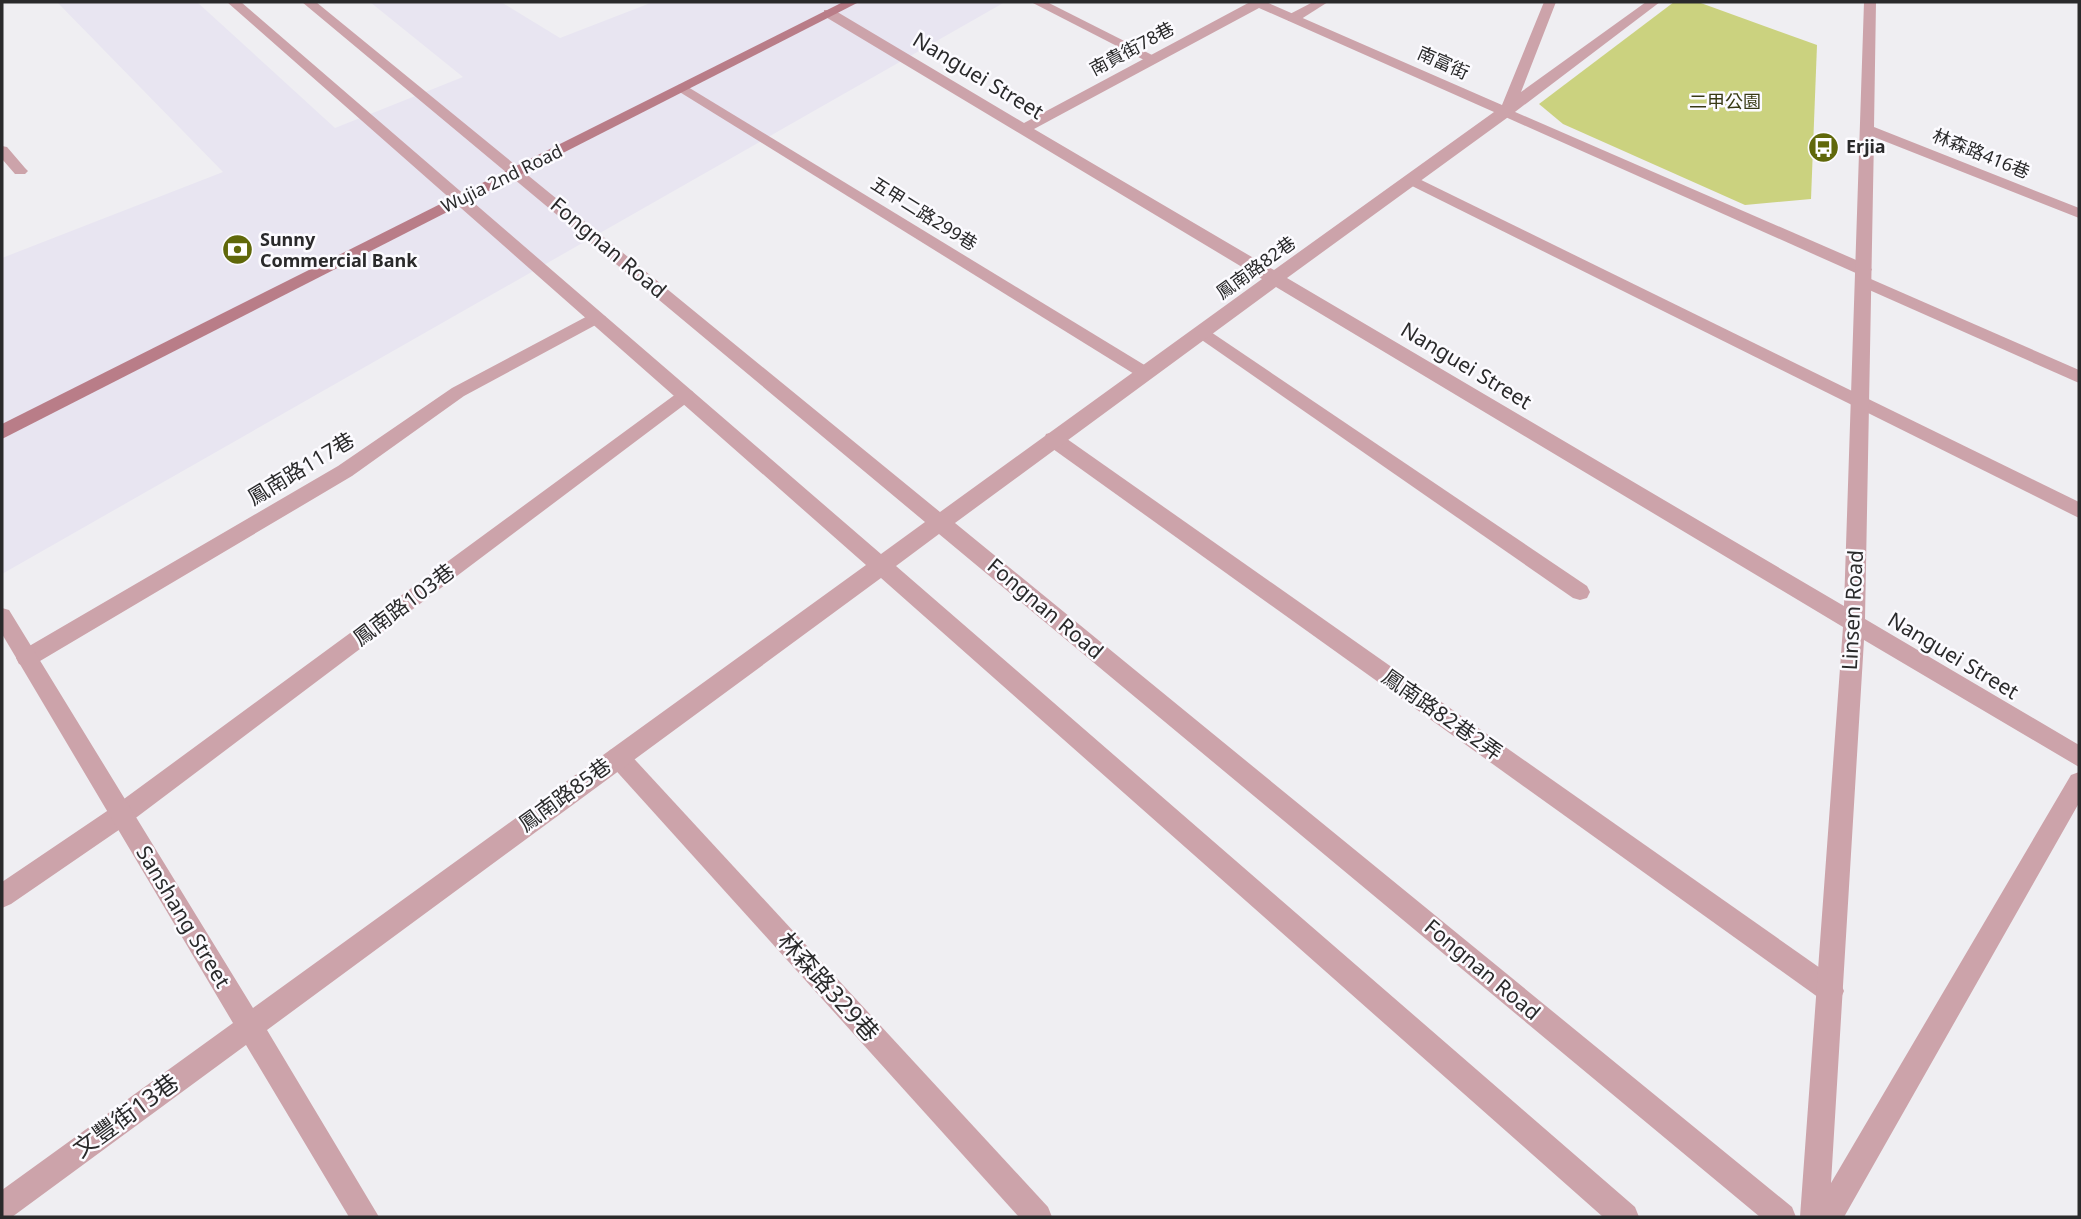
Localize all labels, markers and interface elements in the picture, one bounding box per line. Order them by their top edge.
street label: 南貴街78巷 [1085,16,1178,80]
street label: Nanguei Street [908,25,1049,125]
street label: 南富街 [1414,40,1473,84]
park label: 二甲公園 [1689,89,1761,113]
street label: 林森路416巷 [1929,123,2034,183]
bus stop icon: Erjia [1806,130,1840,164]
place label: Erjia [1846,134,1886,158]
street label: Wujia 2nd Road [437,138,566,218]
street label: 五甲二路299巷 [867,171,982,255]
street label: Fongnan Road [545,190,672,304]
place label: Sunny Commercial Bank [260,227,418,272]
street label: 鳳南路82巷 [1211,230,1300,304]
bank icon: Sunny Commercial Bank [220,233,254,267]
street label: Nanguei Street [1396,315,1537,415]
street label: 鳳南路117巷 [242,425,359,511]
street label: Linsen Road [1835,549,1869,671]
street label: Fongnan Road [982,551,1109,665]
street label: 鳳南路103巷 [347,557,460,652]
street label: Nanguei Street [1883,605,2024,705]
street label: 鳳南路82巷2弄 [1377,662,1508,766]
street label: 鳳南路85巷 [512,751,616,837]
street label: Sanshang Street [130,840,238,993]
street label: Fongnan Road [1419,912,1546,1026]
street label: 林森路329巷 [771,924,887,1048]
street label: 文豐街13巷 [65,1065,185,1164]

